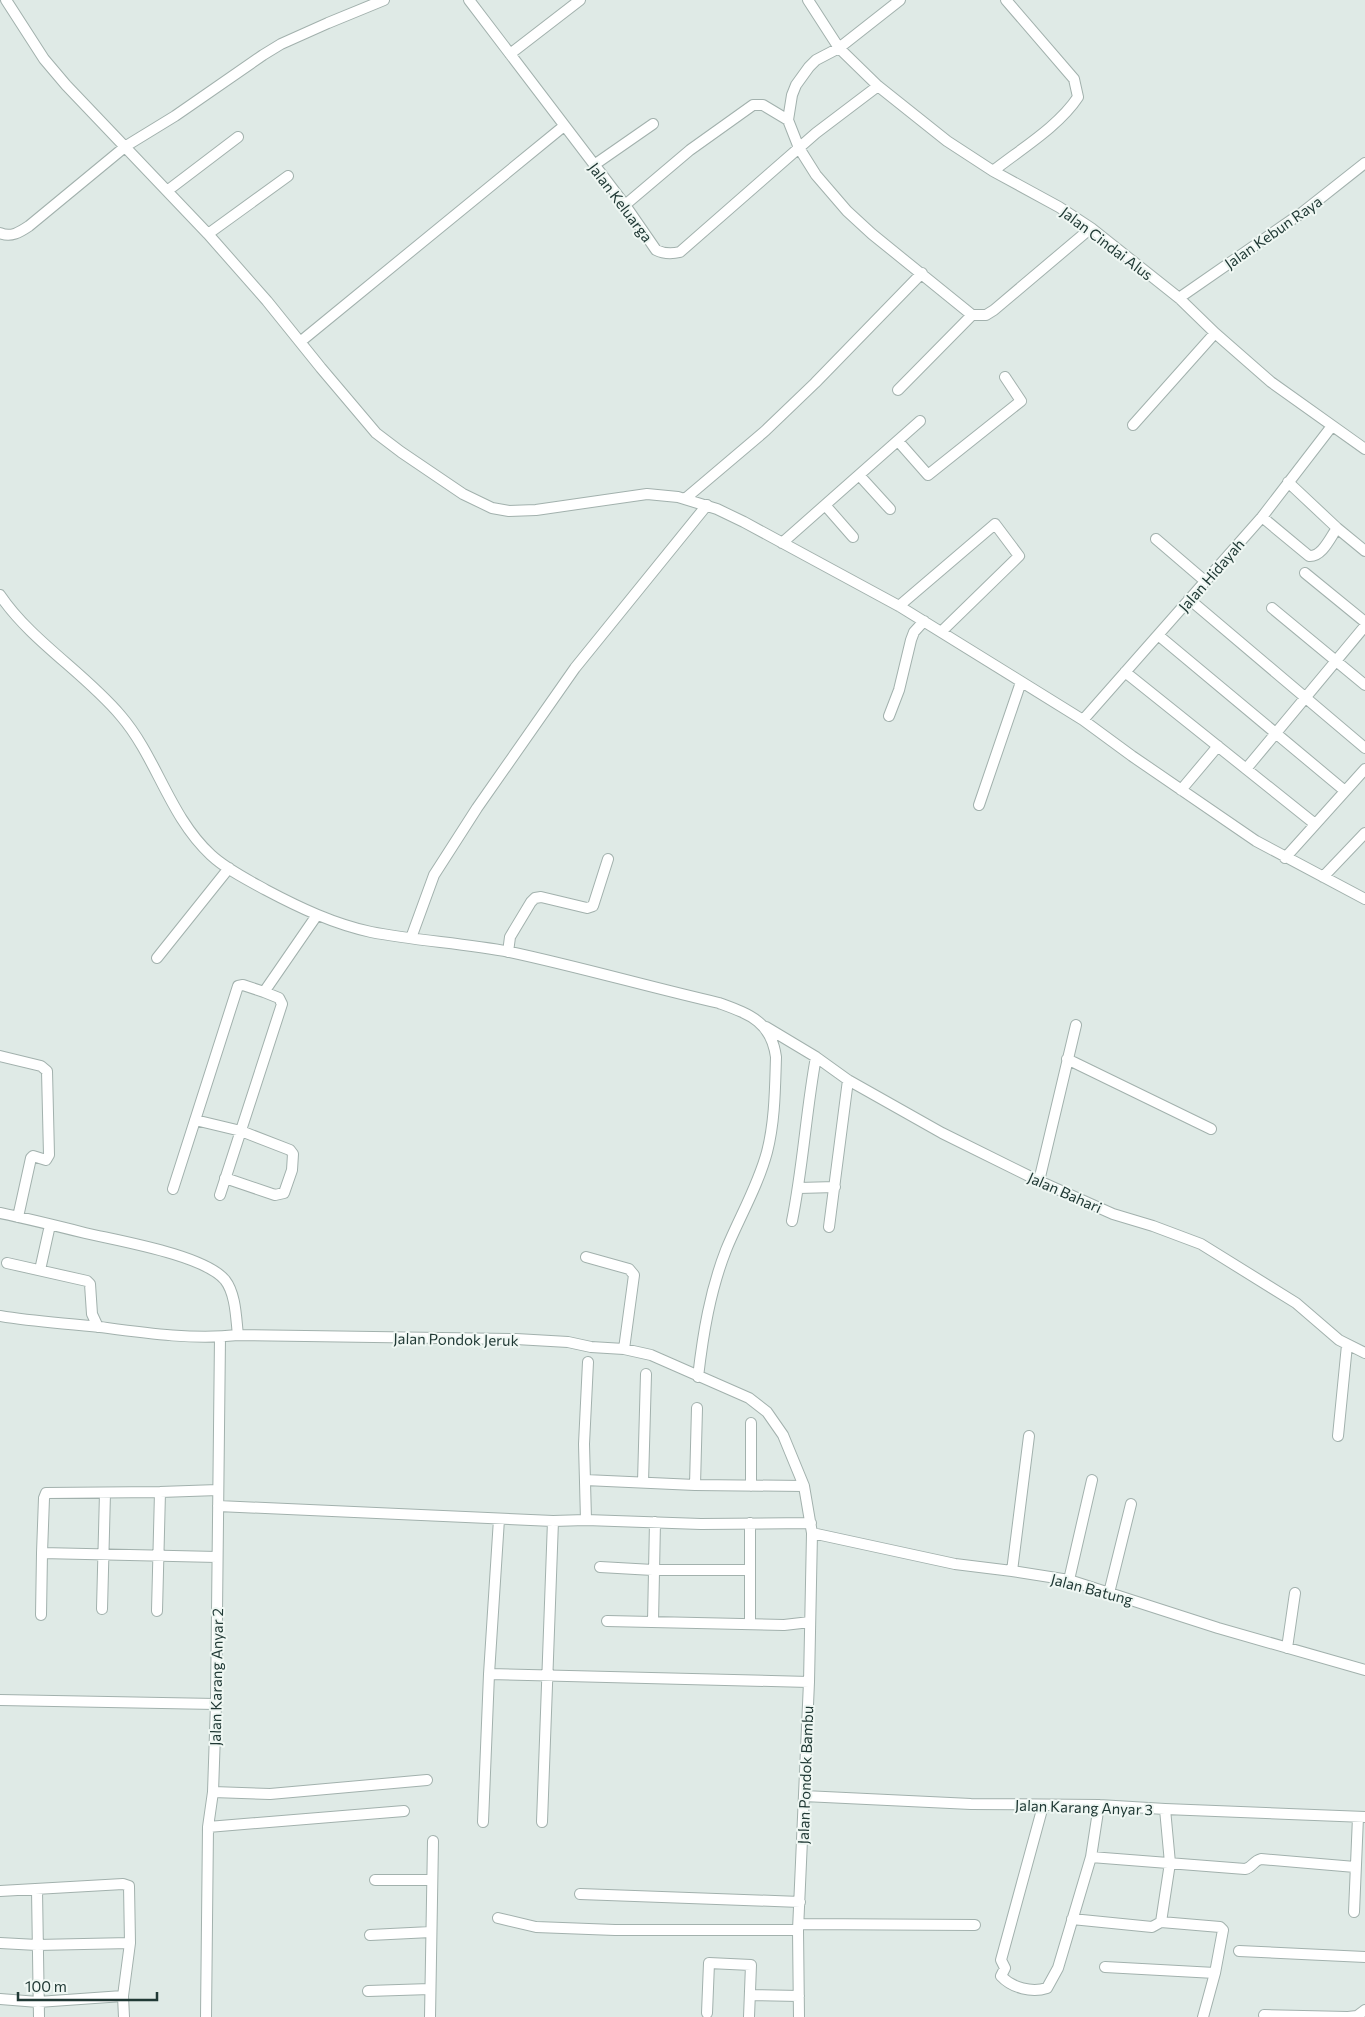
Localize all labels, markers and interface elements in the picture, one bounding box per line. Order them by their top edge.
street label: Jalan Keluarga [585,159,657,245]
street label: Jalan Kebun Raya [1221,192,1325,272]
street label: Jalan Cindai Alus [1057,203,1157,284]
street label: Jalan Hidayah [1174,535,1248,615]
street label: Jalan Bahari [1025,1168,1105,1216]
street label: Jalan Pondok Jeruk [393,1329,519,1349]
street label: Jalan Batung [1049,1569,1135,1609]
street label: Jalan Karang Anyar 2 [206,1608,226,1746]
street label: Jalan Pondok Bambu [794,1705,816,1845]
street label: Jalan Karang Anyar 3 [1015,1796,1153,1818]
scale bar [18,1970,156,2002]
text: 100 m [25,1977,67,1995]

